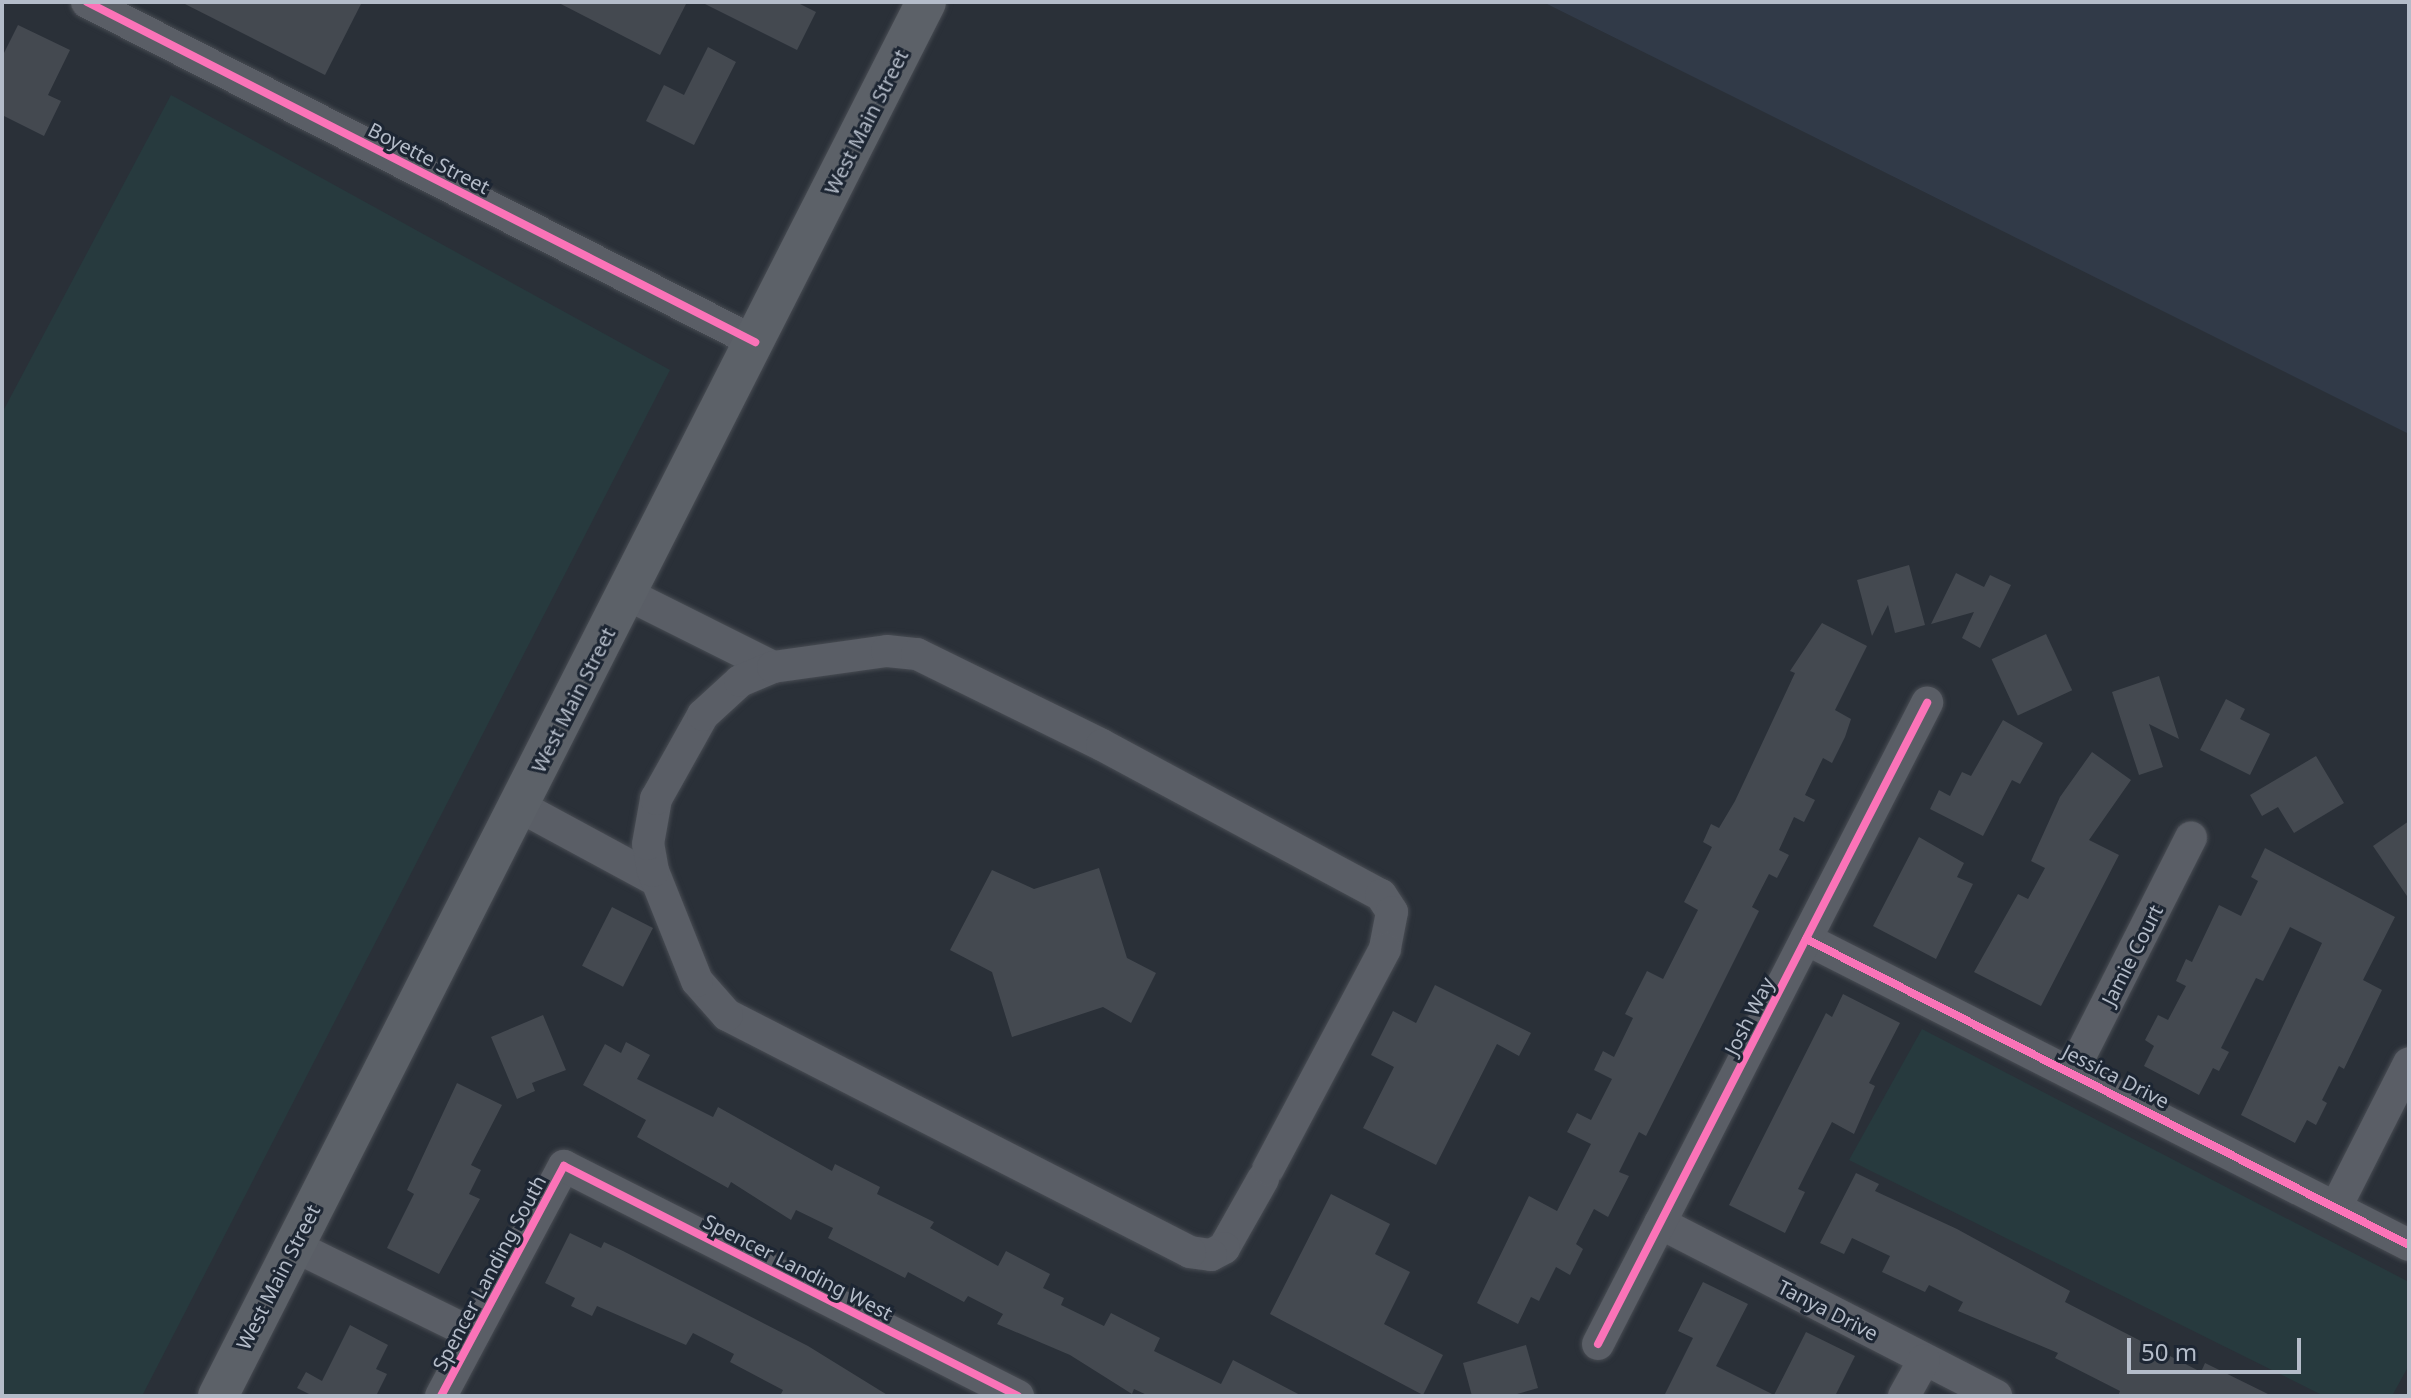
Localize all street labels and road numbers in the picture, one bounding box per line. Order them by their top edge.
street label: West Main Street [819,46,913,198]
street label: Boyette Street [364,117,494,199]
street label: West Main Street [526,624,620,776]
street label: Jamie Court [2096,901,2168,1009]
street label: Josh Way [1719,973,1779,1059]
street label: Jessica Drive [2059,1039,2173,1113]
street label: Spencer Landing South [427,1171,551,1375]
street label: West Main Street [231,1201,325,1353]
street label: Spencer Landing West [699,1209,897,1325]
street label: Tanya Drive [1774,1275,1882,1345]

